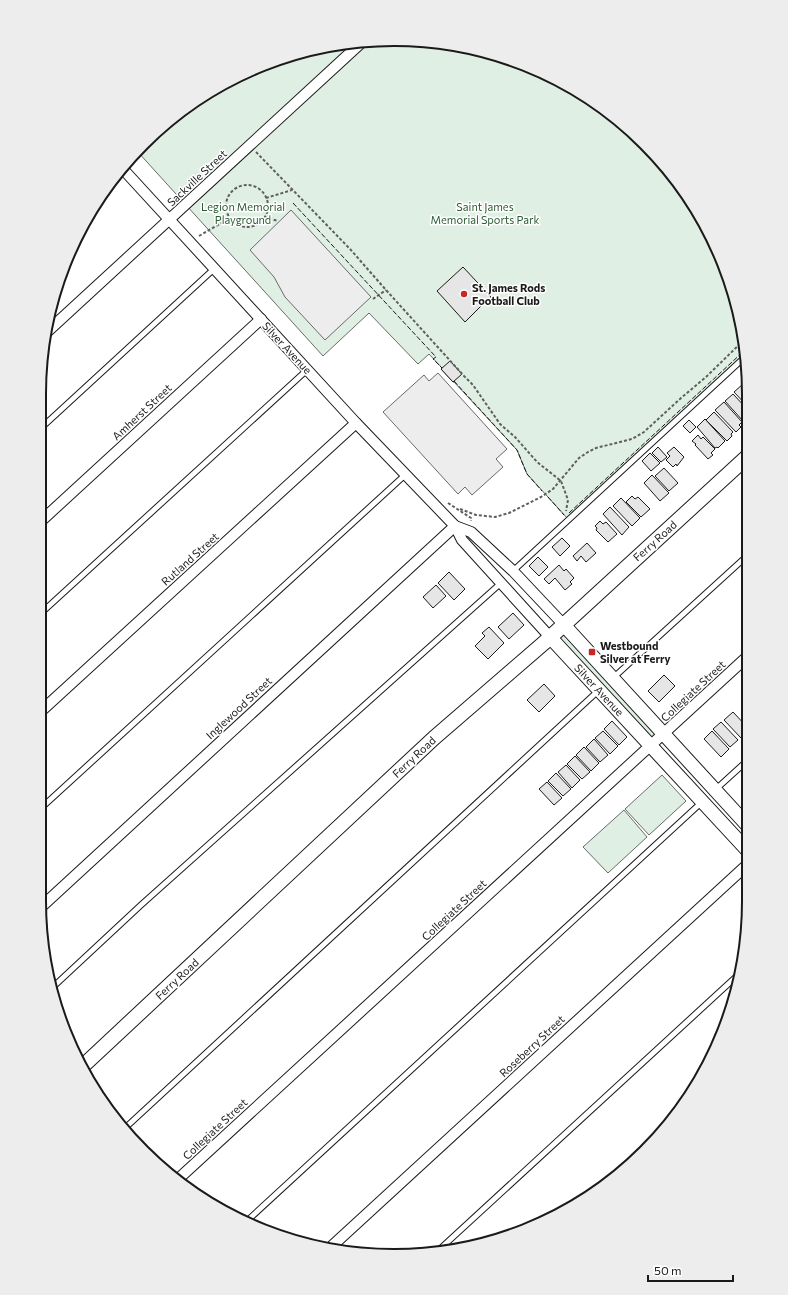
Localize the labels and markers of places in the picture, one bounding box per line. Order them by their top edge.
place label: St. James Rods Football Club [472,281,545,307]
marker: St. James Rods Football Club [459,289,469,299]
place label: Westbound Silver at Ferry [600,639,671,665]
marker: Westbound Silver at Ferry [587,647,597,657]

